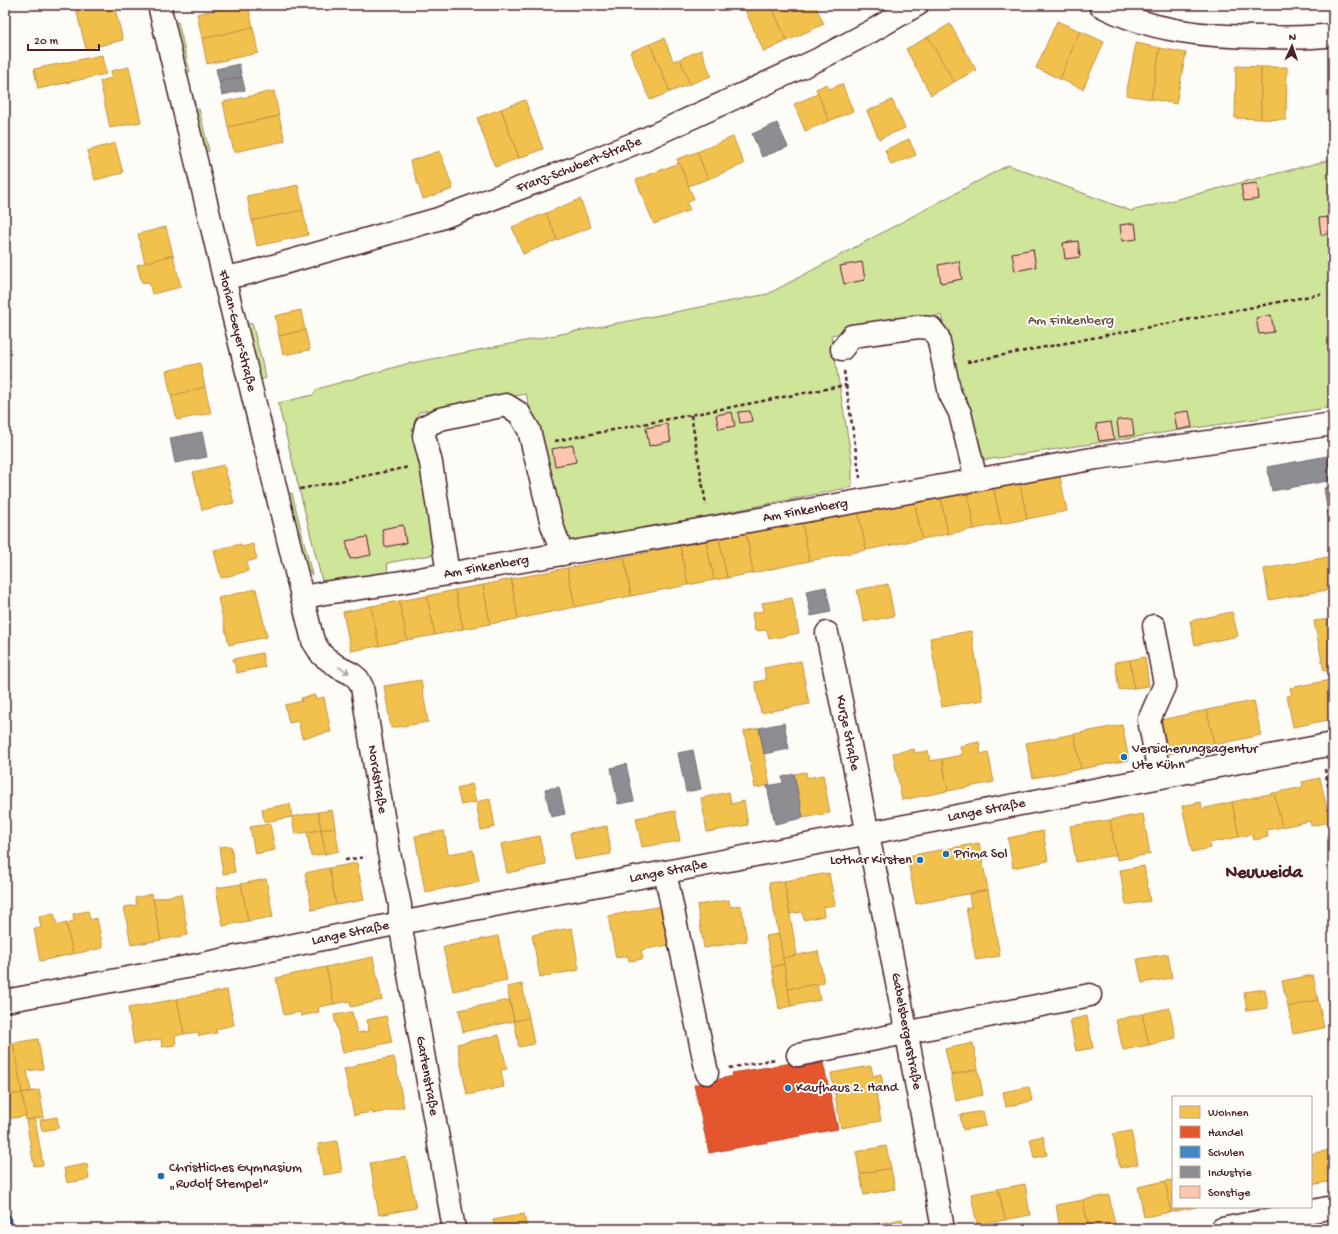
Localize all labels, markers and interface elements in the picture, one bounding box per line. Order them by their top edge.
scale bar [28,26,99,52]
north arrow [1272,26,1312,66]
text: N [1289,32,1296,44]
text: 20 m [34,35,59,49]
street label: Franz-Schubert-Straße [513,133,645,198]
street label: Florian-Geyer-Straße [214,267,260,394]
park label: Am Finkenberg [1028,313,1114,330]
street label: Am Finkenberg [762,495,849,527]
street label: Am Finkenberg [442,551,530,583]
one-way arrow [337,666,349,674]
street label: Kurze Straße [832,694,864,773]
place label: Versicherungsagentur Ute Kühn [1131,741,1259,774]
street label: Nordstraße [363,744,391,816]
marker: Versicherungsagentur Ute Kühn [1119,752,1129,762]
street label: Lange Straße [946,795,1028,826]
place label: Prima Sol [953,846,1008,863]
marker: Prima Sol [941,849,951,859]
place label: Lothar Kirsten [830,852,912,869]
marker: Lothar Kirsten [915,855,925,865]
street label: Lange Straße [628,856,710,887]
district label: Neuweida [1225,863,1304,884]
street label: Lange Straße [310,917,391,950]
street label: Gabelsbergerstraße [887,971,926,1092]
street label: Gartenstraße [412,1035,442,1118]
place label: Kaufhaus 2. Hand [796,1080,900,1097]
marker: Kaufhaus 2. Hand [783,1083,793,1093]
legend [1172,1096,1312,1208]
text: Wohnen [1208,1107,1249,1121]
text: Handel [1208,1127,1243,1141]
text: Schulen [1208,1147,1245,1161]
place label: Christliches Gymnasium „Rudolf Stempel“ [169,1160,302,1193]
text: Industrie [1208,1167,1252,1181]
marker: Christliches Gymnasium „Rudolf Stempel“ [156,1171,166,1181]
text: Sonstige [1208,1187,1251,1201]

